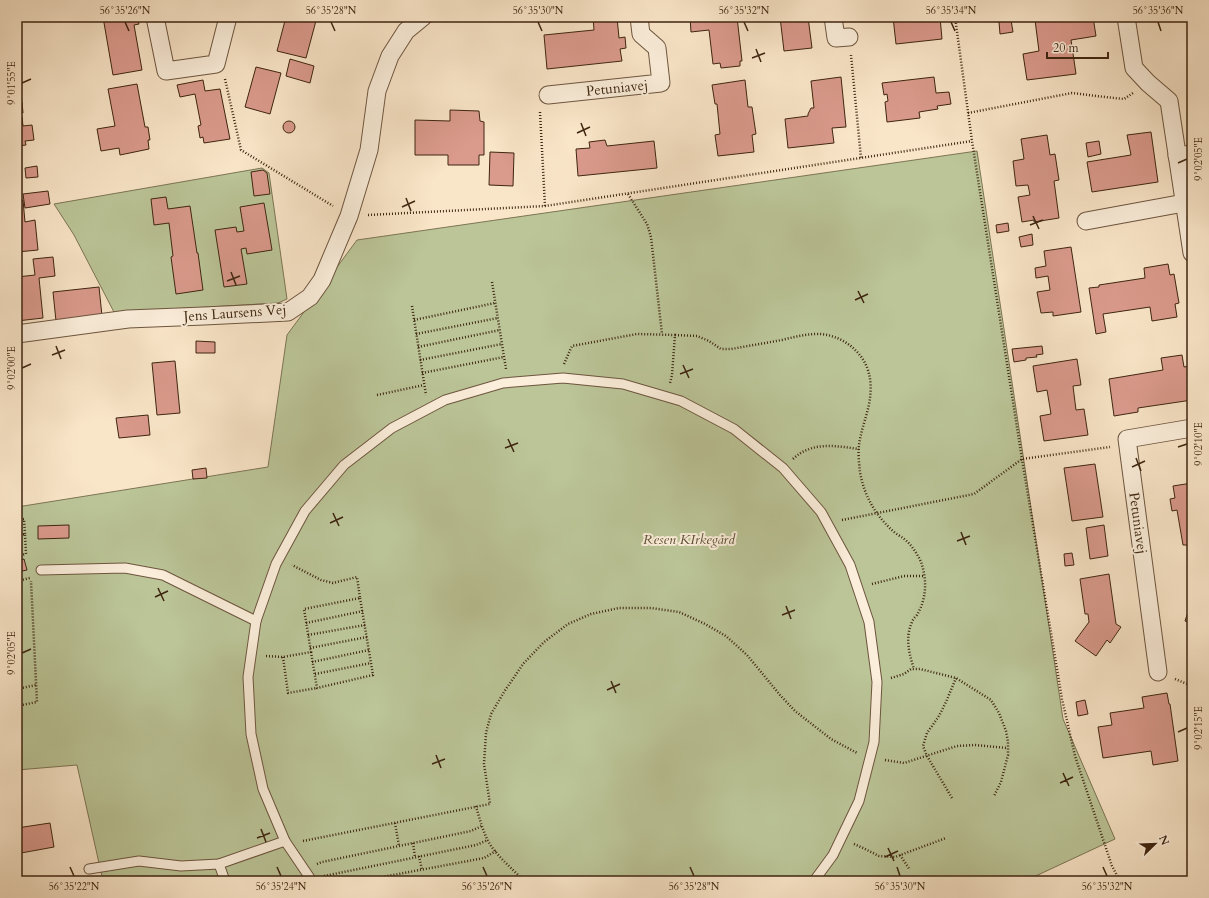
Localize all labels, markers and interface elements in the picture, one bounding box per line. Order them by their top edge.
text: 56°35'26"N [100,4,151,18]
text: 56°35'28"N [306,4,357,18]
text: 56°35'30"N [513,4,564,18]
text: 56°35'32"N [719,4,770,18]
text: 56°35'34"N [926,4,977,18]
text: 56°35'36"N [1133,4,1184,18]
scale bar [1047,34,1108,60]
text: 20 m [1053,40,1080,56]
text: 9°01'55"E [5,61,19,105]
street label: Petuniavej [585,75,649,101]
text: 9°02'05"E [1192,137,1206,181]
street label: Jens Laursens Vej [181,300,287,326]
text: 9°02'00"E [5,346,19,390]
text: 9°02'10"E [1192,422,1206,466]
street label: Petuniavej [1124,491,1152,555]
park label: Resen KIrkegård [643,530,736,549]
text: 9°02'05"E [5,631,19,675]
text: 9°02'15"E [1192,706,1206,750]
north arrow [1135,824,1175,864]
text: N [1155,833,1173,848]
text: 56°35'22"N [49,880,100,894]
text: 56°35'24"N [256,880,307,894]
text: 56°35'26"N [462,880,513,894]
text: 56°35'28"N [669,880,720,894]
text: 56°35'30"N [875,880,926,894]
text: 56°35'32"N [1082,880,1133,894]

